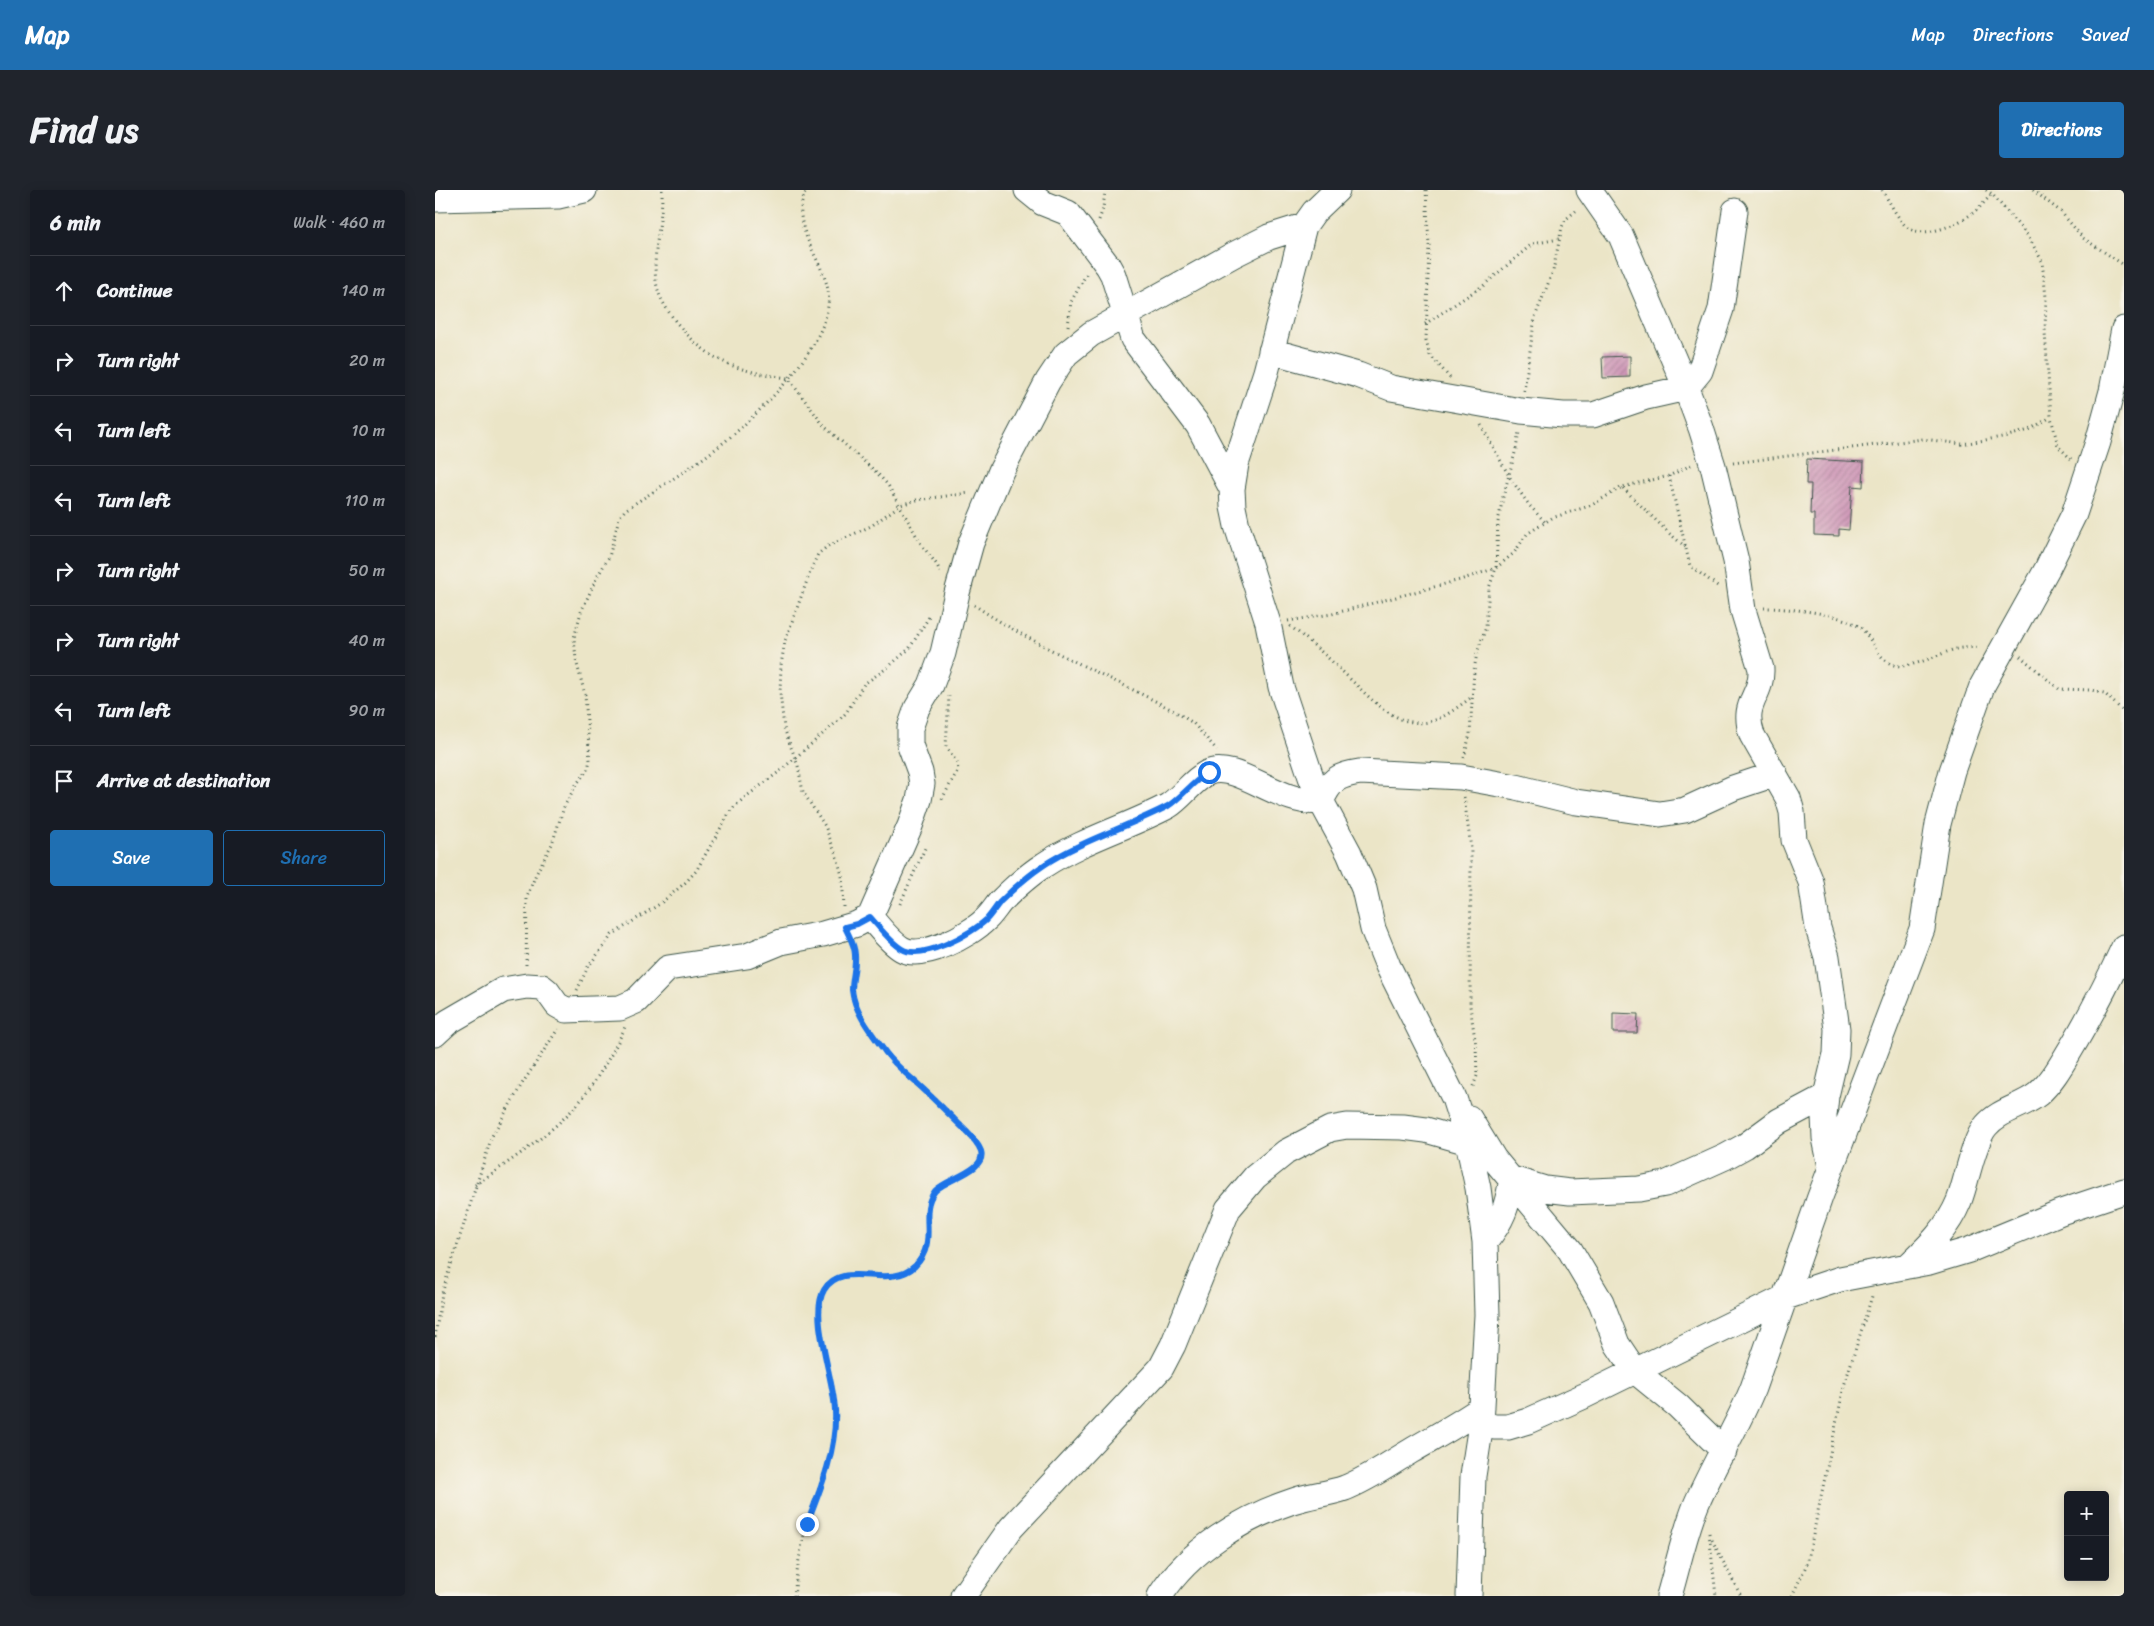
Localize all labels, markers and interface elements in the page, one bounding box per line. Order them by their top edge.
text: Map [25,14,69,56]
text: Map [1912,19,1945,51]
text: Directions [1973,19,2054,51]
text: Saved [2082,19,2129,51]
text: Find us [30,99,138,161]
button: Directions [1999,102,2124,158]
text: 6 min [50,204,101,242]
text: Walk · 460 m [293,208,385,237]
text: Continue [97,274,173,307]
text: 140 m [342,276,385,305]
icon: ahead [50,277,78,305]
text: Turn right [97,344,179,377]
text: 20 m [349,346,385,375]
icon: right [50,347,78,375]
text: Turn left [97,414,170,447]
text: 10 m [352,416,385,445]
icon: left [50,417,78,445]
text: Turn left [97,484,170,517]
text: 110 m [345,486,385,515]
icon: left [50,487,78,515]
text: Turn right [97,554,179,587]
text: 50 m [349,556,385,585]
icon: right [50,557,78,585]
text: Turn right [97,624,179,657]
text: 40 m [348,626,385,655]
icon: right [50,627,78,655]
text: Turn left [97,694,170,727]
text: 90 m [349,696,385,725]
icon: left [50,697,78,725]
route start [1198,761,1221,784]
text: Arrive at destination [97,764,270,797]
icon: arrive [50,767,78,795]
button: Save [50,830,213,886]
button: Share [223,830,385,886]
map controls [2064,1491,2109,1581]
button: + [2064,1491,2109,1536]
route end [796,1513,819,1536]
button: − [2064,1536,2109,1581]

